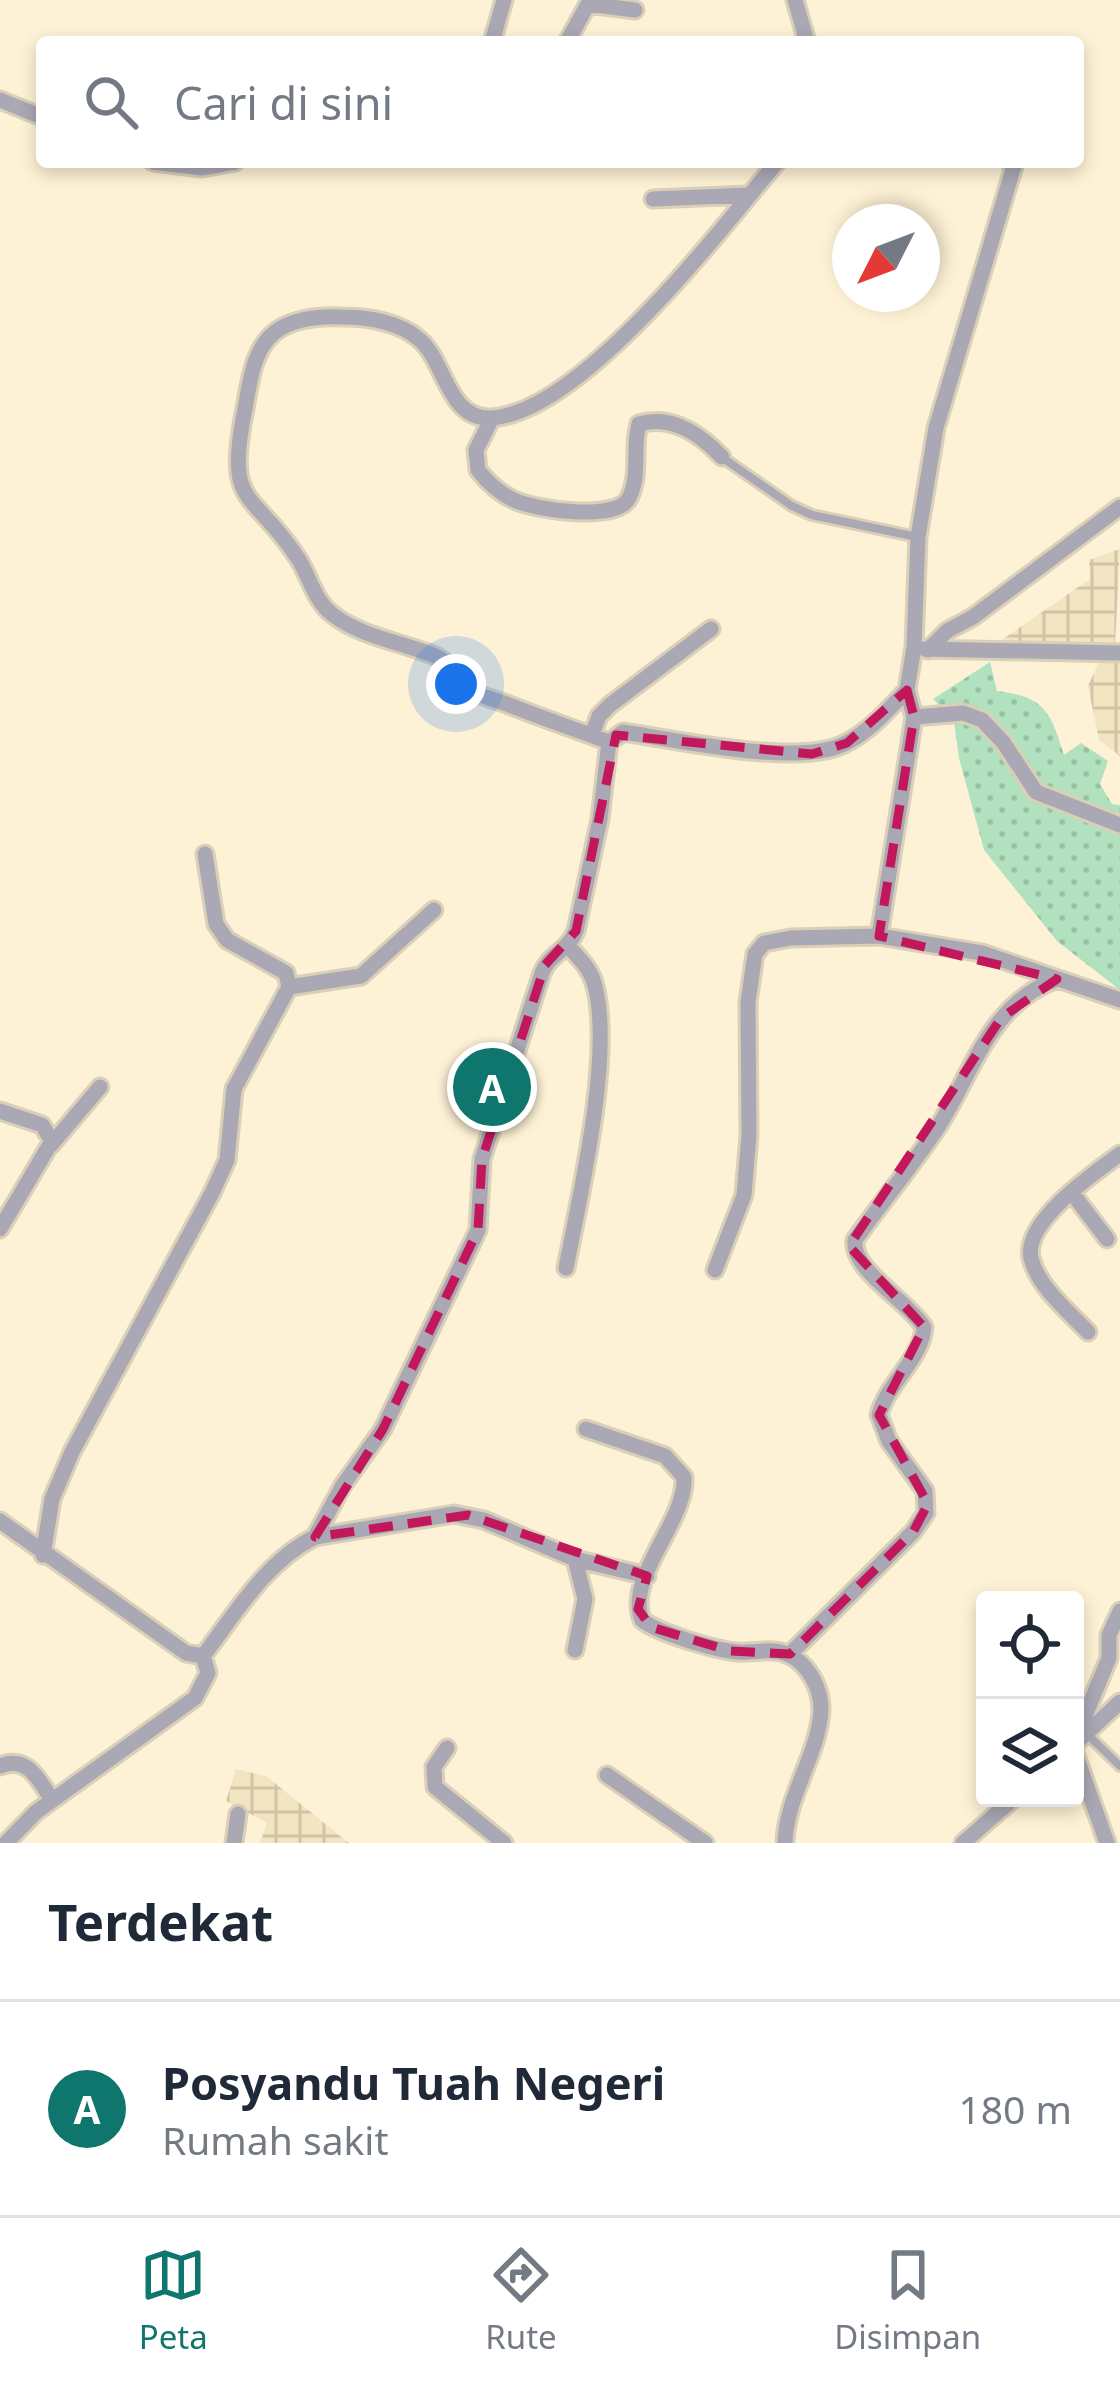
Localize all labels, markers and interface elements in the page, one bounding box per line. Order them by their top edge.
search box [36,36,1084,168]
icon: search [78,69,144,135]
text: Cari di sini [174,72,393,133]
north arrow [832,204,940,312]
your location [426,654,486,714]
pin: A [453,1042,531,1132]
map controls [976,1591,1084,1807]
button: locate [976,1591,1084,1699]
button: layers [976,1699,1084,1807]
text: Terdekat [48,1886,273,1956]
text: Posyandu Tuah Negeri [162,2052,665,2113]
text: A [74,2082,101,2135]
text: 180 m [958,2082,1072,2135]
text: Rumah sakit [162,2113,388,2166]
tab: Peta [139,2242,208,2359]
tab: Rute [485,2242,557,2359]
tab: Disimpan [834,2242,981,2359]

